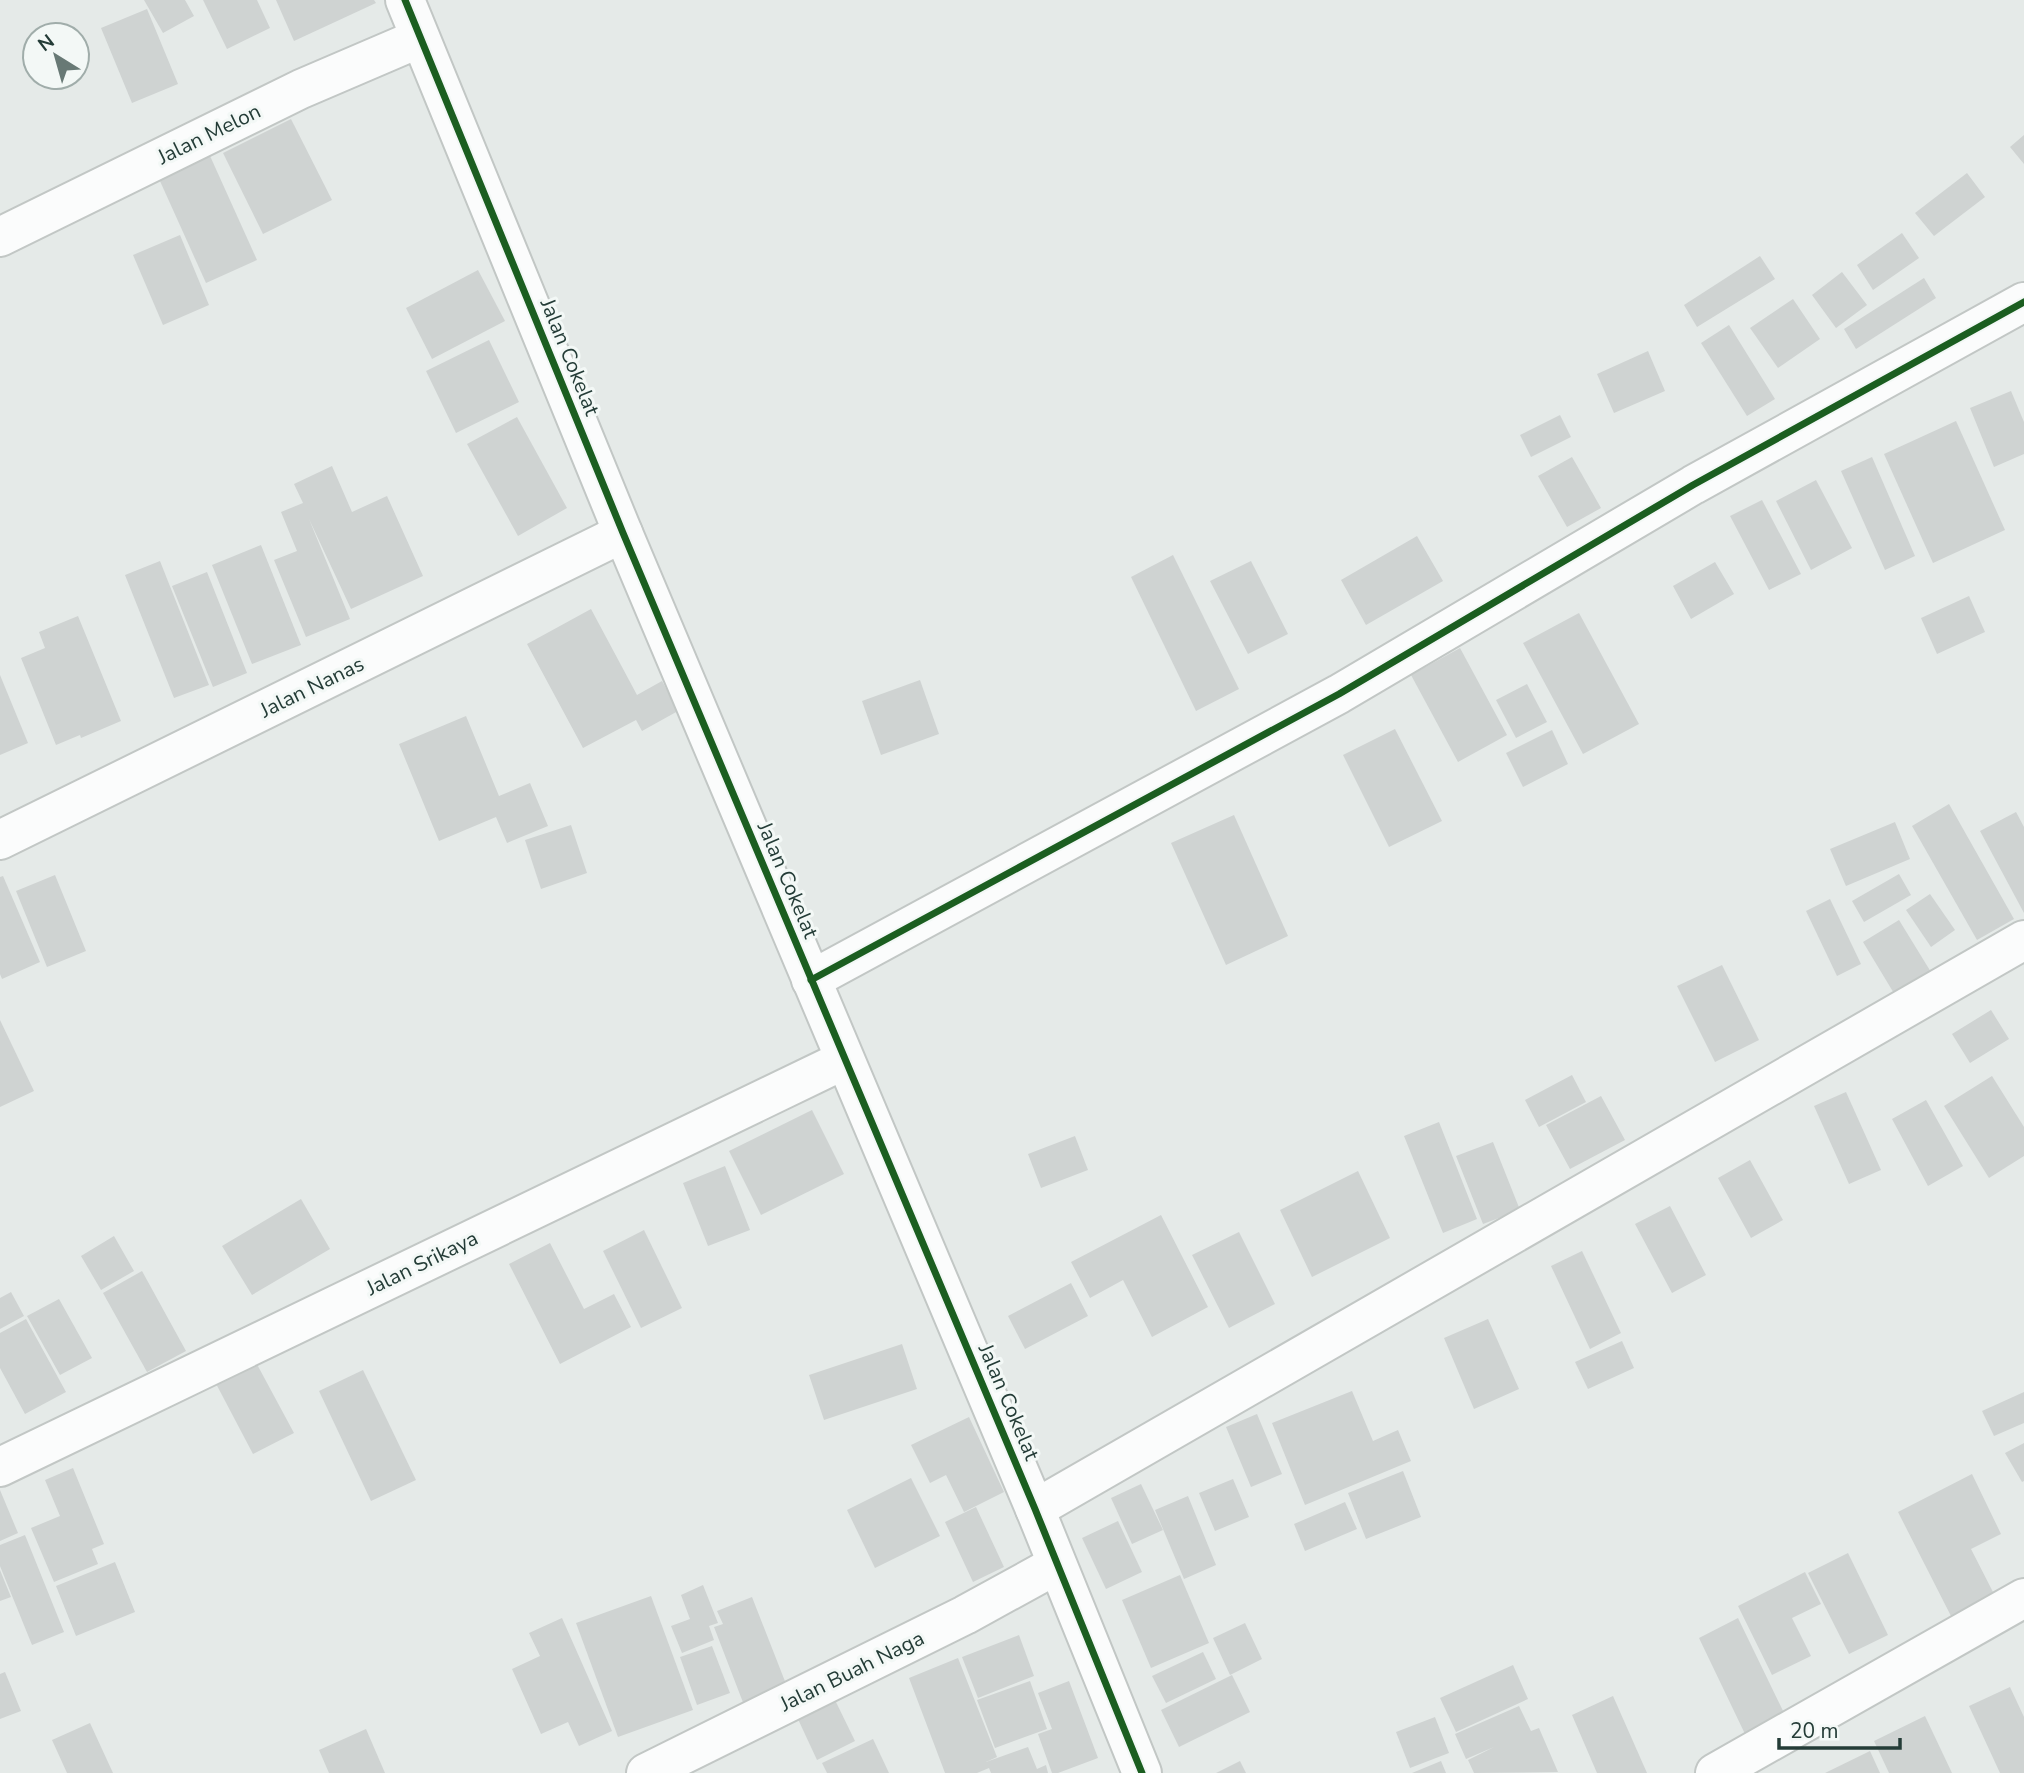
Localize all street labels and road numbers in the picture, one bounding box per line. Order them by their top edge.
street label: Jalan Melon [152,97,265,171]
street label: Jalan Cokelat [533,293,606,420]
street label: Jalan Nanas [254,650,369,725]
street label: Jalan Cokelat [751,817,825,943]
street label: Jalan Srikaya [361,1224,483,1303]
street label: Jalan Cokelat [972,1339,1046,1465]
street label: Jalan Buah Naga [774,1624,929,1718]

